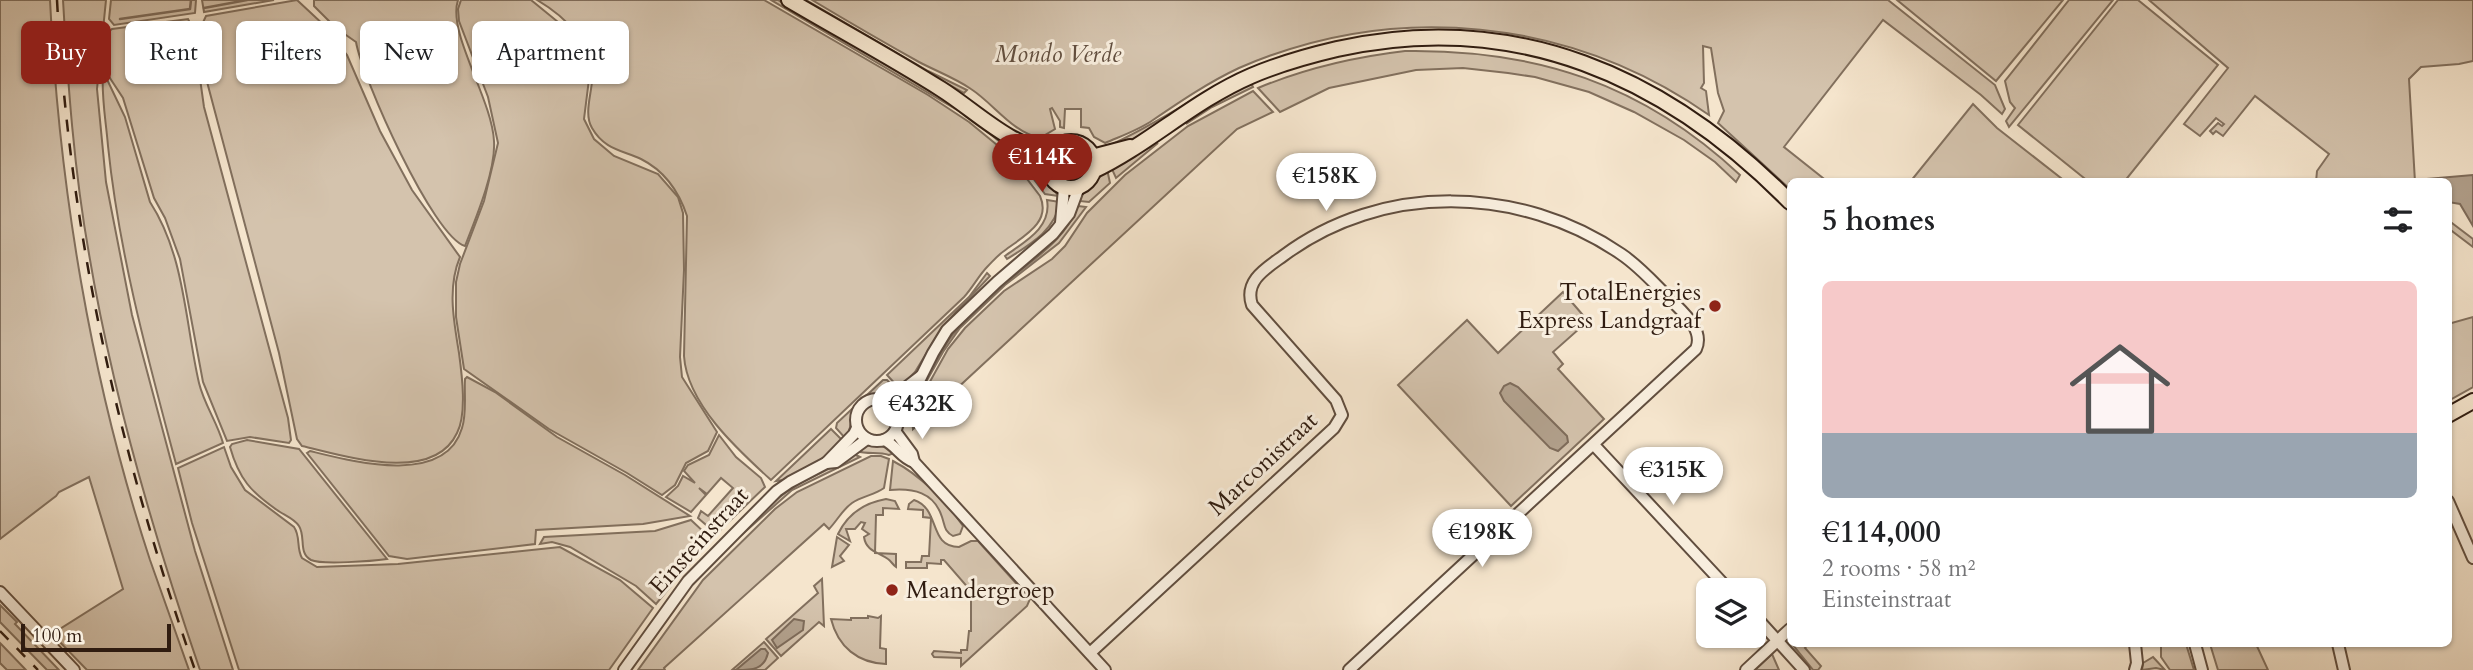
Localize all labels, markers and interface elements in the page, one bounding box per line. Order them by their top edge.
chip: Buy [21,21,111,84]
chip: Rent [125,21,222,84]
chip: Filters [236,21,346,84]
chip: New [360,21,458,84]
chip: Apartment [472,21,629,84]
park label: Mondo Verde [995,38,1122,71]
pin: €114K [993,134,1091,194]
text: €114K [1008,141,1076,172]
pin: €158K [1277,154,1375,213]
text: €158K [1292,160,1360,191]
text: 5 homes [1822,200,1935,241]
icon: filters [2379,201,2417,239]
place label: TotalEnergies Express Landgraaf [1518,276,1705,337]
marker: TotalEnergies Express Landgraaf [1707,298,1723,314]
icon: home [2057,326,2183,452]
pin: €432K [873,382,971,441]
text: €432K [888,388,956,419]
street label: Marconistraat [1201,404,1325,523]
pin: €315K [1624,448,1722,507]
text: €315K [1639,454,1707,485]
street label: Einsteinstraat [642,480,757,602]
pin: €198K [1433,510,1531,569]
text: €114,000 [1822,512,1941,553]
text: €198K [1448,516,1516,547]
text: 2 rooms · 58 m² [1822,553,1975,584]
place label: Meandergroep [906,574,1055,607]
map controls [1696,578,1766,648]
button: layers [1696,578,1766,648]
marker: Meandergroep [884,582,900,598]
text: Einsteinstraat [1822,584,1951,615]
scale bar [21,621,172,653]
text: 100 m [32,623,82,649]

